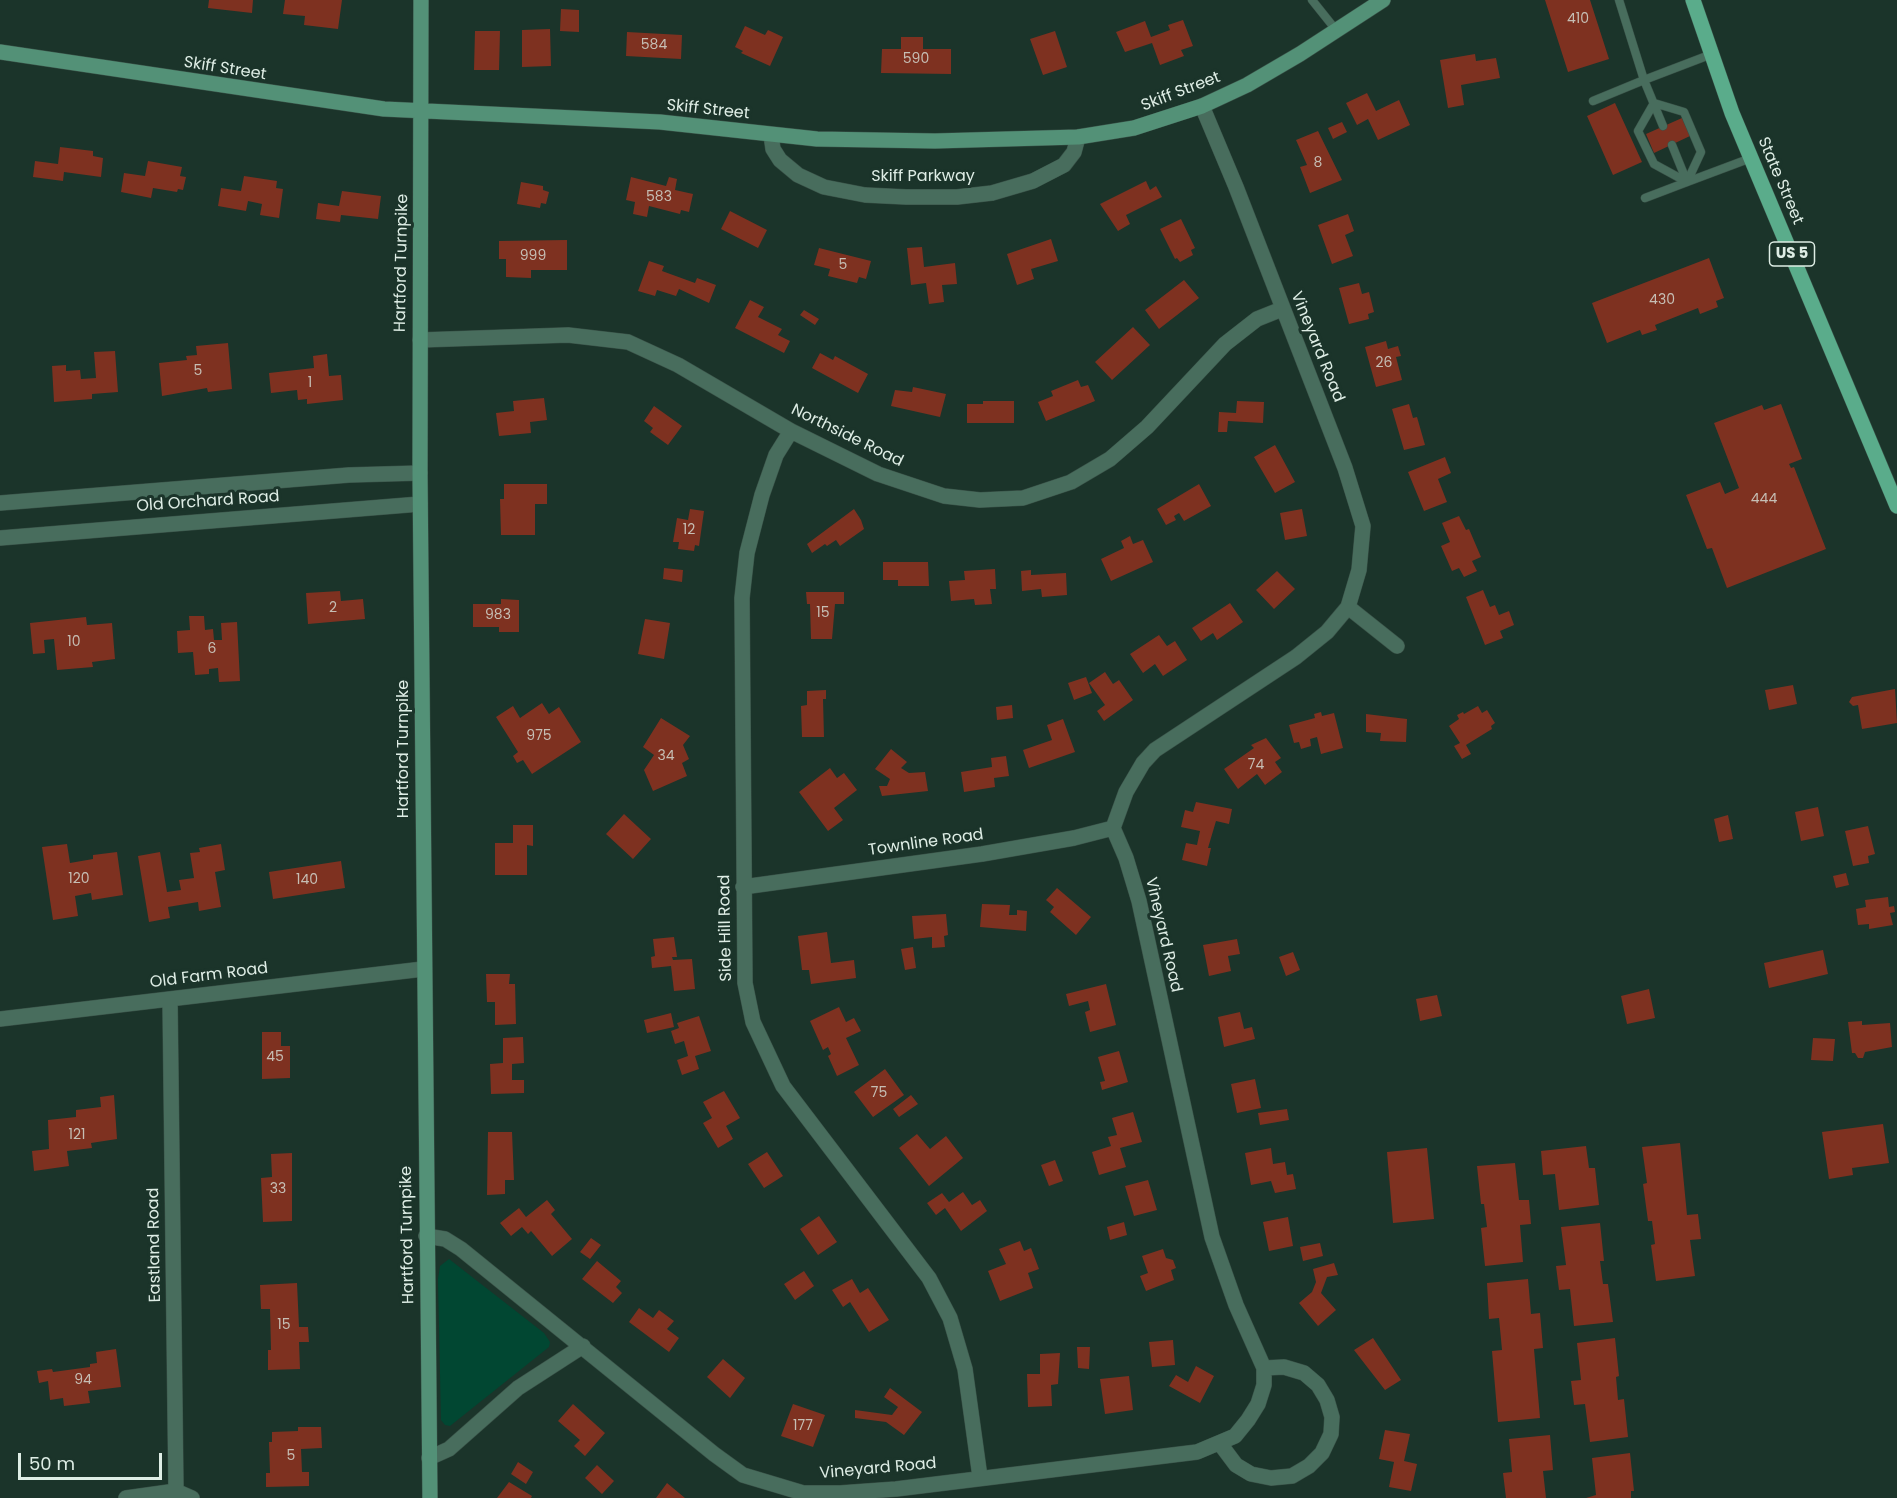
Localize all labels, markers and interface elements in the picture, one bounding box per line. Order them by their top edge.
house number: 410 [1567,11,1589,27]
house number: 584 [641,37,667,53]
house number: 590 [903,51,929,67]
street label: Skiff Street [182,53,268,85]
street label: Skiff Street [1139,68,1223,116]
street label: Skiff Street [666,96,750,124]
street label: State Street [1753,134,1807,228]
house number: 8 [1314,155,1322,171]
street label: Skiff Parkway [871,167,975,187]
house number: 583 [646,189,672,205]
street label: Hartford Turnpike [391,194,413,332]
road number: US 5 [1770,242,1814,266]
house number: 999 [520,248,546,264]
house number: 5 [839,257,847,273]
street label: Vineyard Road [1286,289,1348,405]
house number: 430 [1649,292,1675,308]
house number: 26 [1376,355,1392,371]
house number: 5 [194,363,202,379]
house number: 1 [308,375,312,391]
street label: Northside Road [788,401,906,471]
street label: Old Orchard Road [136,487,280,517]
house number: 444 [1751,491,1777,507]
house number: 12 [683,522,695,538]
house number: 2 [329,600,337,616]
house number: 15 [816,605,830,621]
house number: 983 [485,607,511,623]
house number: 10 [67,634,81,650]
house number: 6 [208,641,216,657]
street label: Hartford Turnpike [394,680,414,818]
house number: 975 [526,728,552,744]
house number: 34 [657,748,675,764]
house number: 74 [1248,757,1264,773]
street label: Townline Road [867,825,985,861]
house number: 120 [68,871,90,887]
house number: 140 [296,872,318,888]
street label: Side Hill Road [715,874,737,982]
street label: Vineyard Road [1140,876,1186,994]
street label: Old Farm Road [149,959,269,993]
house number: 45 [266,1049,284,1065]
house number: 75 [871,1085,887,1101]
house number: 121 [68,1127,86,1143]
street label: Hartford Turnpike [397,1166,419,1304]
house number: 33 [270,1181,286,1197]
street label: Eastland Road [144,1187,166,1303]
house number: 15 [277,1317,291,1333]
house number: 94 [74,1372,92,1388]
house number: 177 [793,1418,813,1434]
scale bar [21,1441,165,1479]
house number: 5 [287,1448,295,1464]
text: 50 m [29,1451,75,1476]
street label: Vineyard Road [819,1454,937,1484]

